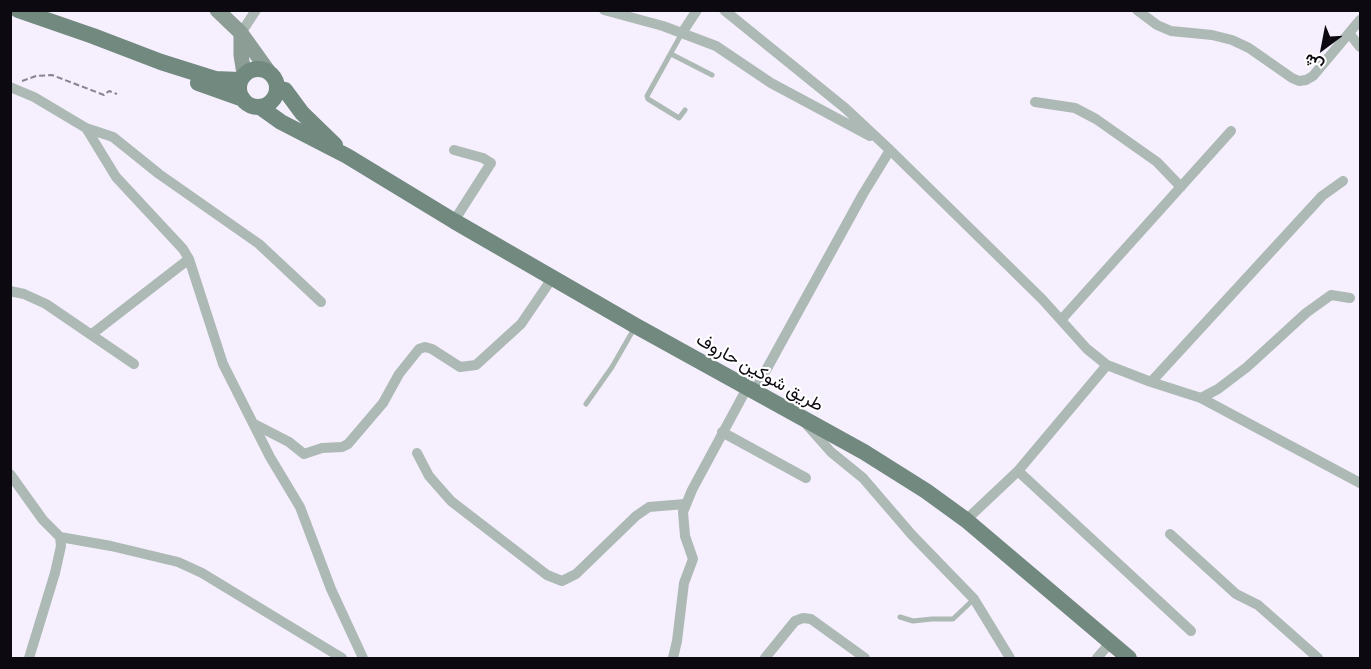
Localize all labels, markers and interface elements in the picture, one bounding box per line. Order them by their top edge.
north arrow [1293,18,1353,78]
text: ش [1300,51,1326,77]
street label: طريق شوكين حاروف [693,328,827,416]

